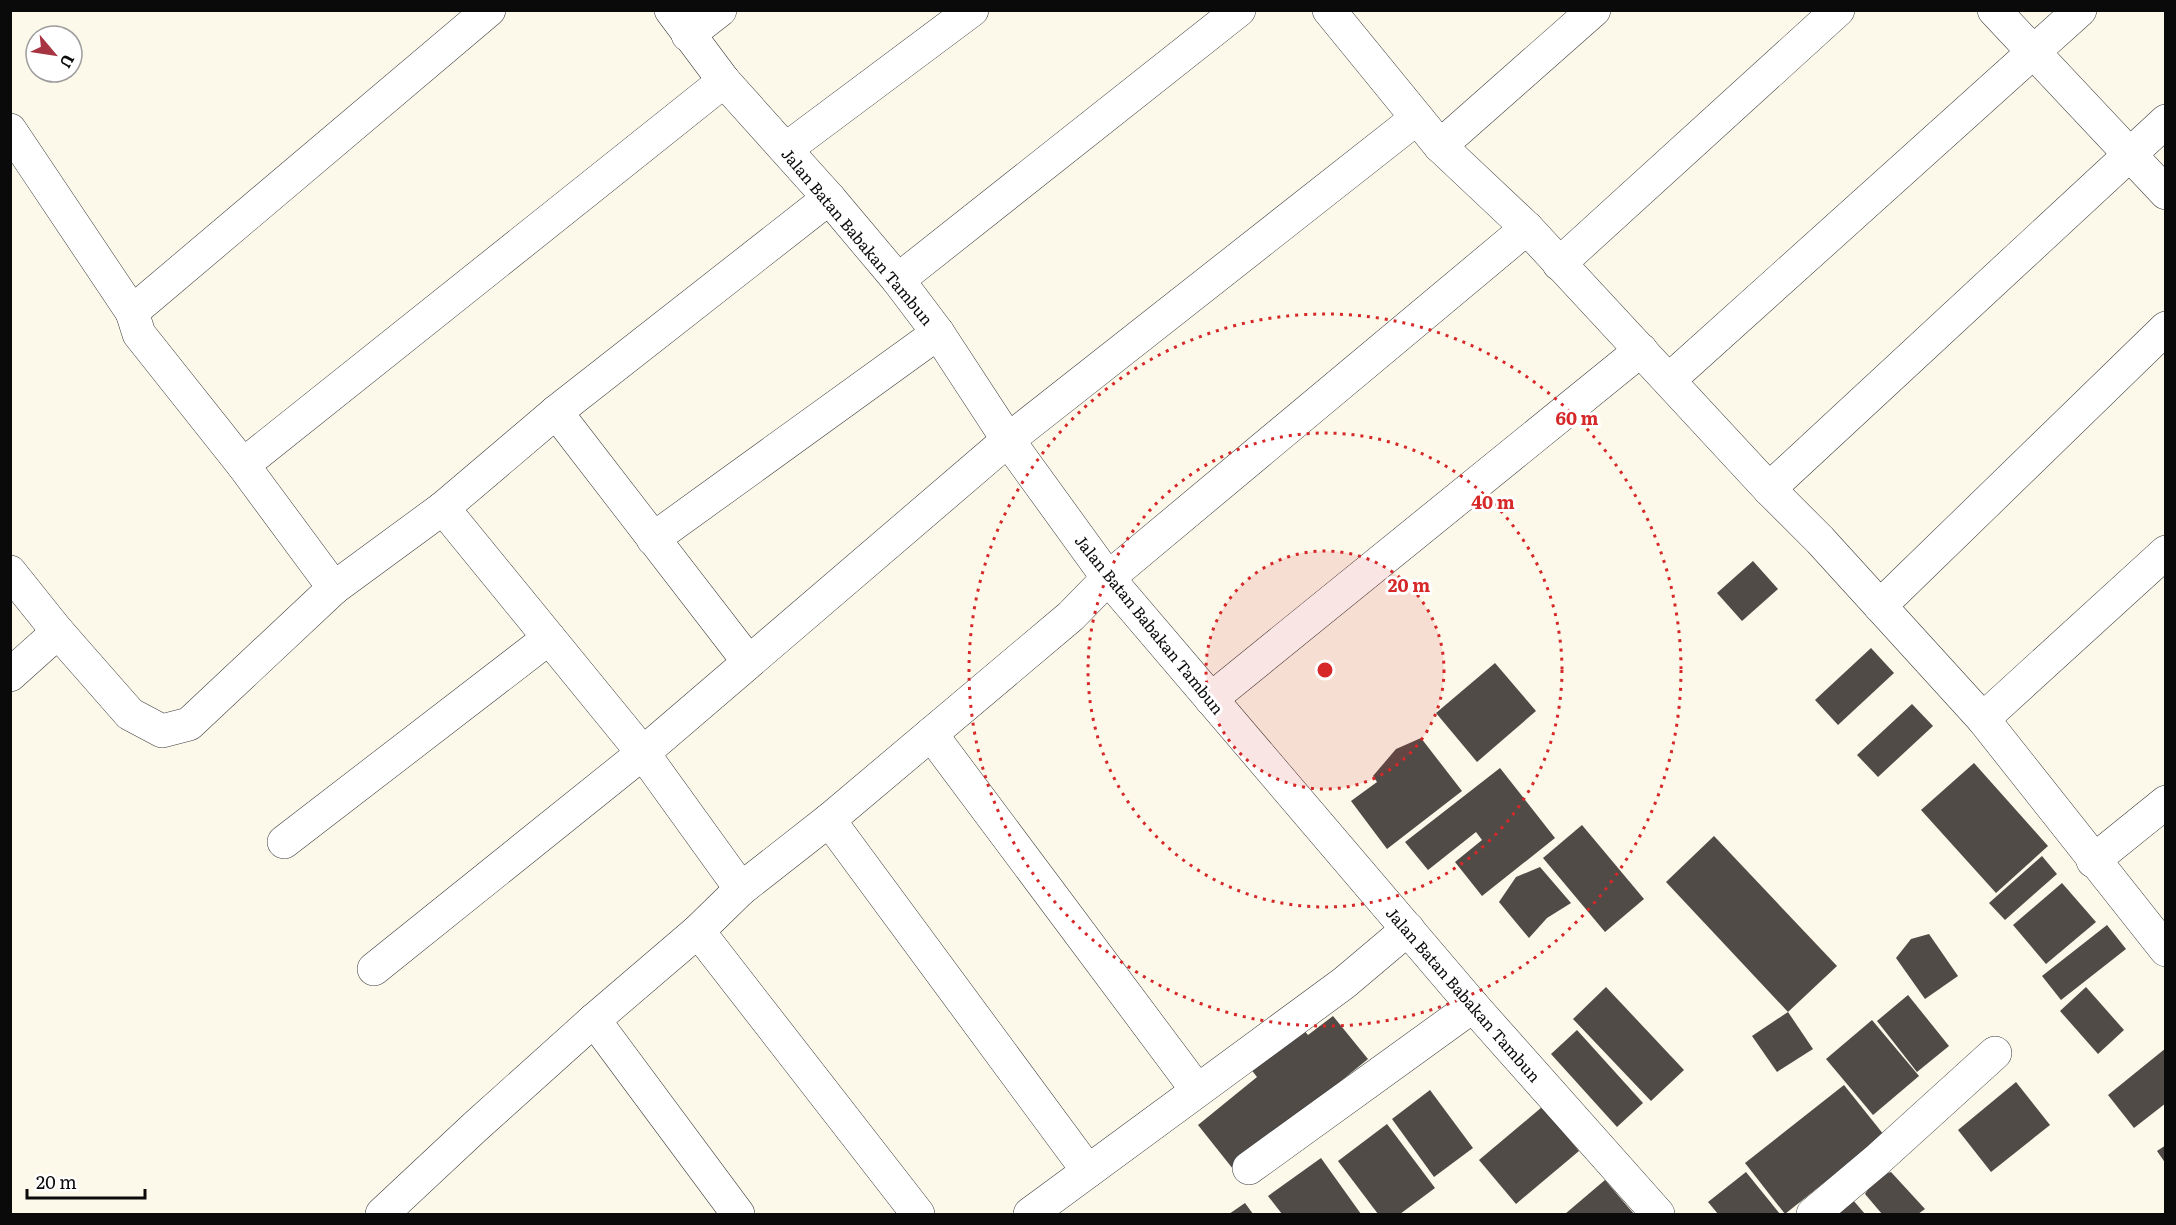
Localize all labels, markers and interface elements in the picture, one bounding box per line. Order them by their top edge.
north arrow [24,24,84,84]
text: U [54,50,82,73]
street label: Jalan Batan Babakan Tambun [776,142,940,330]
text: 60 m [1555,404,1599,431]
text: 40 m [1471,488,1515,515]
street label: Jalan Batan Babakan Tambun [1070,529,1230,719]
text: 20 m [1388,571,1430,598]
centre of rings [1315,660,1335,680]
street label: Jalan Batan Babakan Tambun [1381,901,1547,1087]
scale bar [27,1162,146,1200]
text: 20 m [36,1168,77,1195]

